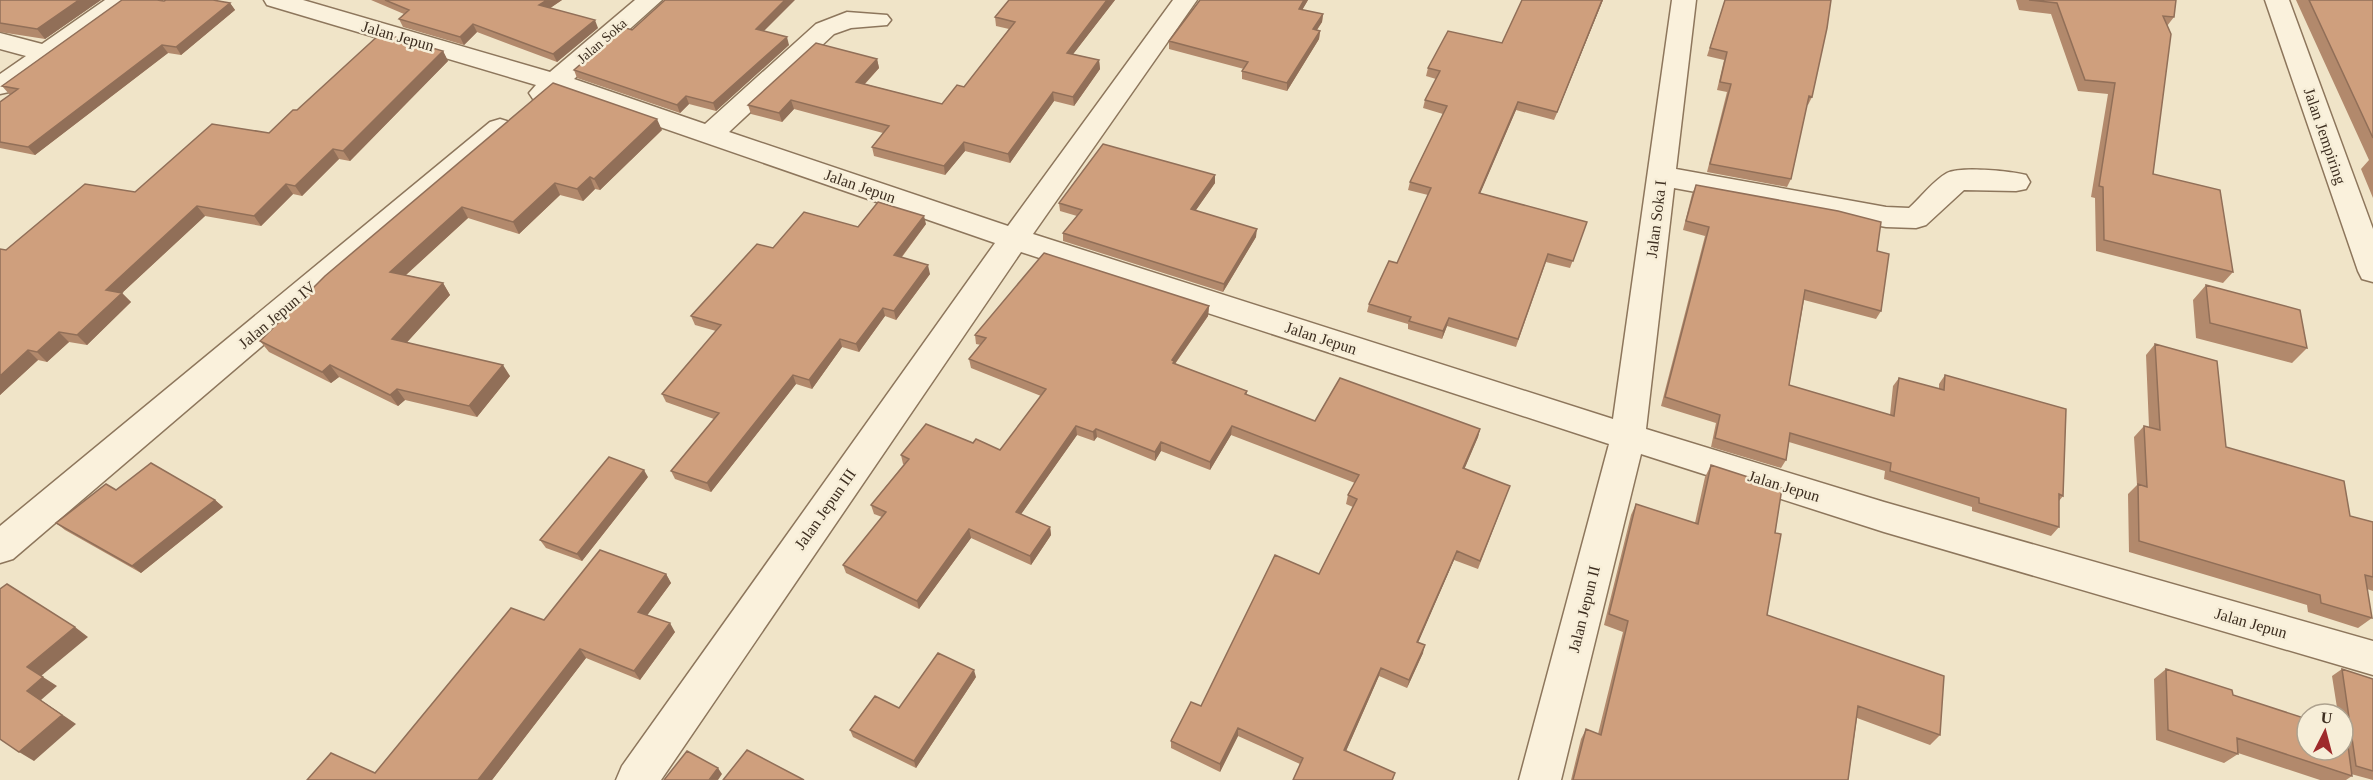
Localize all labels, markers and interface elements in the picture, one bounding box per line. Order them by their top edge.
street label: Jalan Soka [574,15,630,66]
street label: Jalan Jepun [360,18,436,55]
street label: Jalan Jempiring [2300,86,2349,187]
street label: Jalan Jepun [822,166,898,207]
street label: Jalan Soka I [1643,179,1669,259]
street label: Jalan Jepun IV [235,278,320,353]
street label: Jalan Jepun [1283,318,1359,359]
street label: Jalan Jepun III [791,466,860,553]
street label: Jalan Jepun [1746,467,1822,506]
street label: Jalan Jepun II [1565,564,1604,654]
street label: Jalan Jepun [2213,605,2289,642]
north arrow [2295,702,2355,762]
text: U [2320,709,2334,727]

